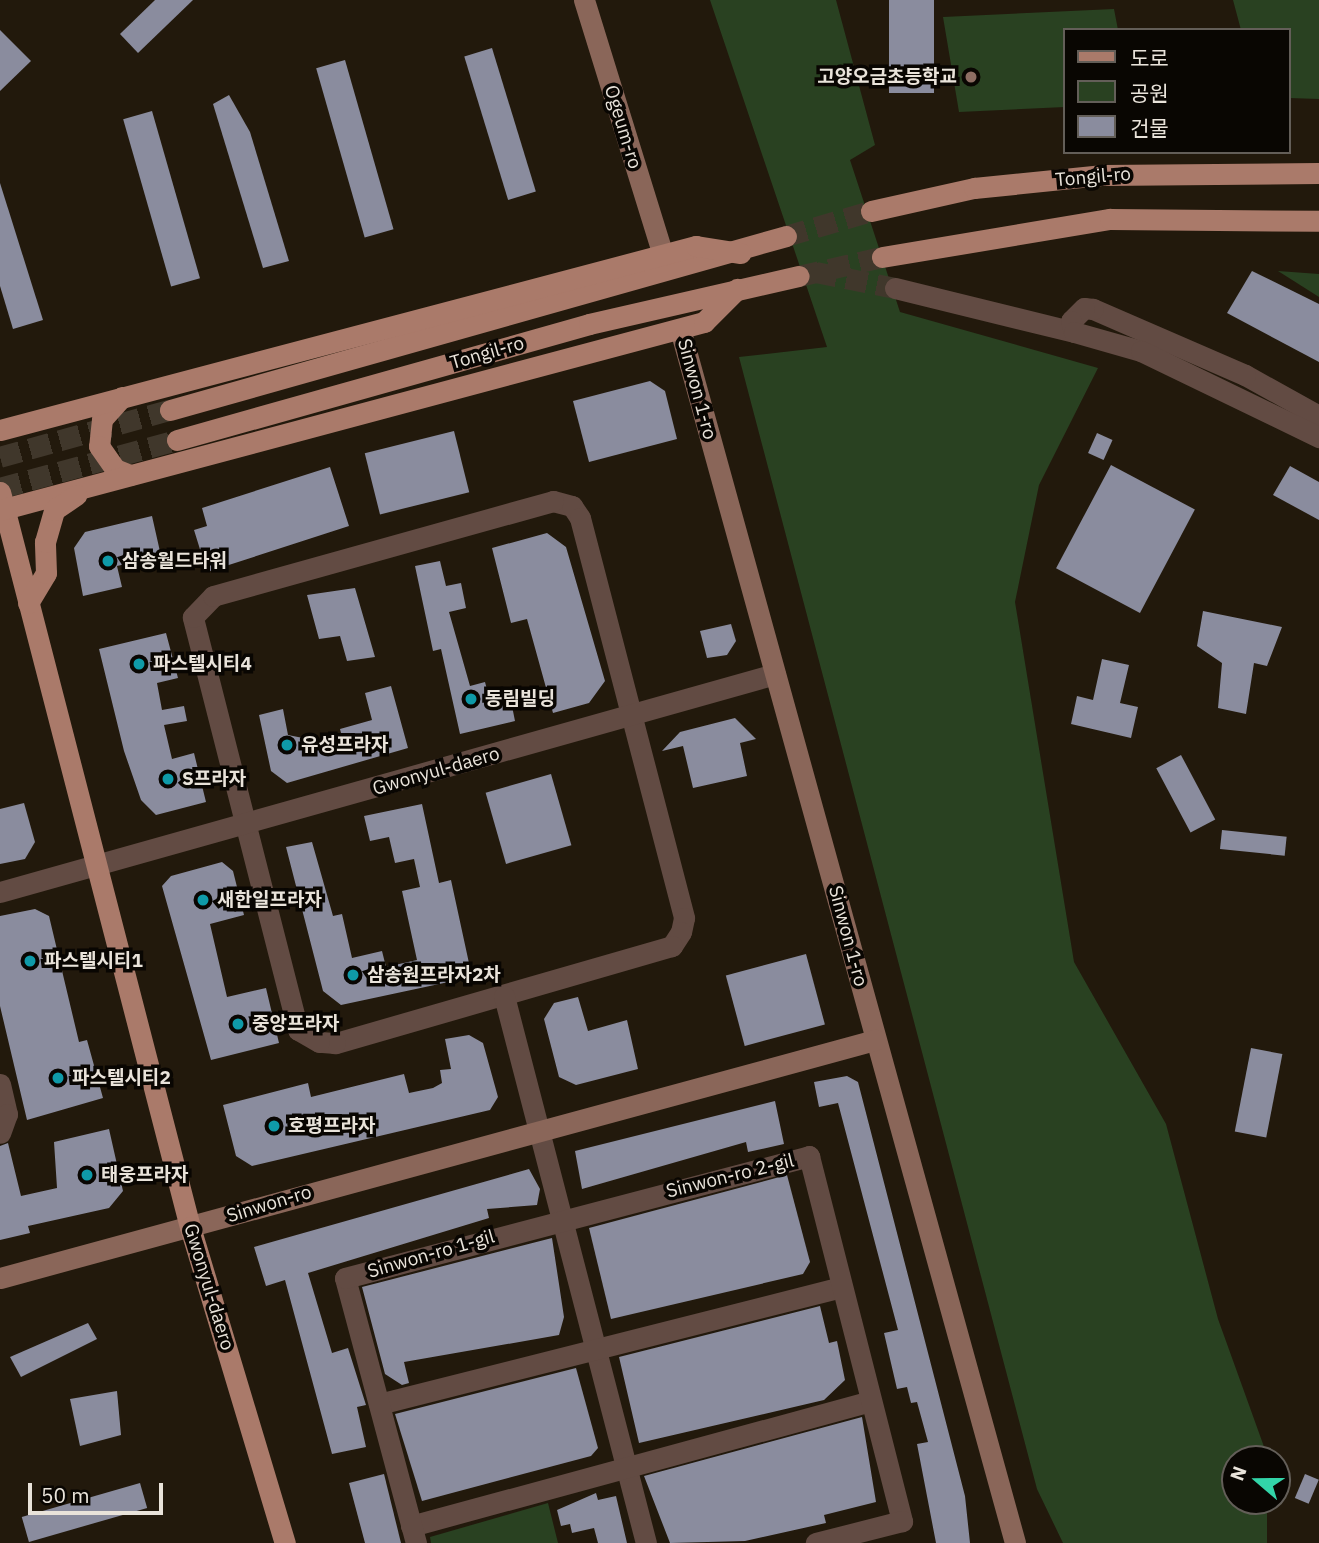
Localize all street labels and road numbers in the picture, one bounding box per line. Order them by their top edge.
street label: Ogeum-ro [599,82,647,172]
street label: Tongil-ro [1054,162,1132,192]
street label: Tongil-ro [447,332,527,374]
street label: Sinwon 1-ro [673,336,721,442]
street label: Gwonyul-daero [370,742,502,800]
street label: Sinwon 1-ro [824,883,872,989]
street label: Sinwon-ro 2-gil [664,1149,796,1203]
street label: Sinwon-ro [224,1180,314,1228]
street label: Gwonyul-daero [179,1221,239,1353]
street label: Sinwon-ro 1-gil [365,1225,497,1283]

